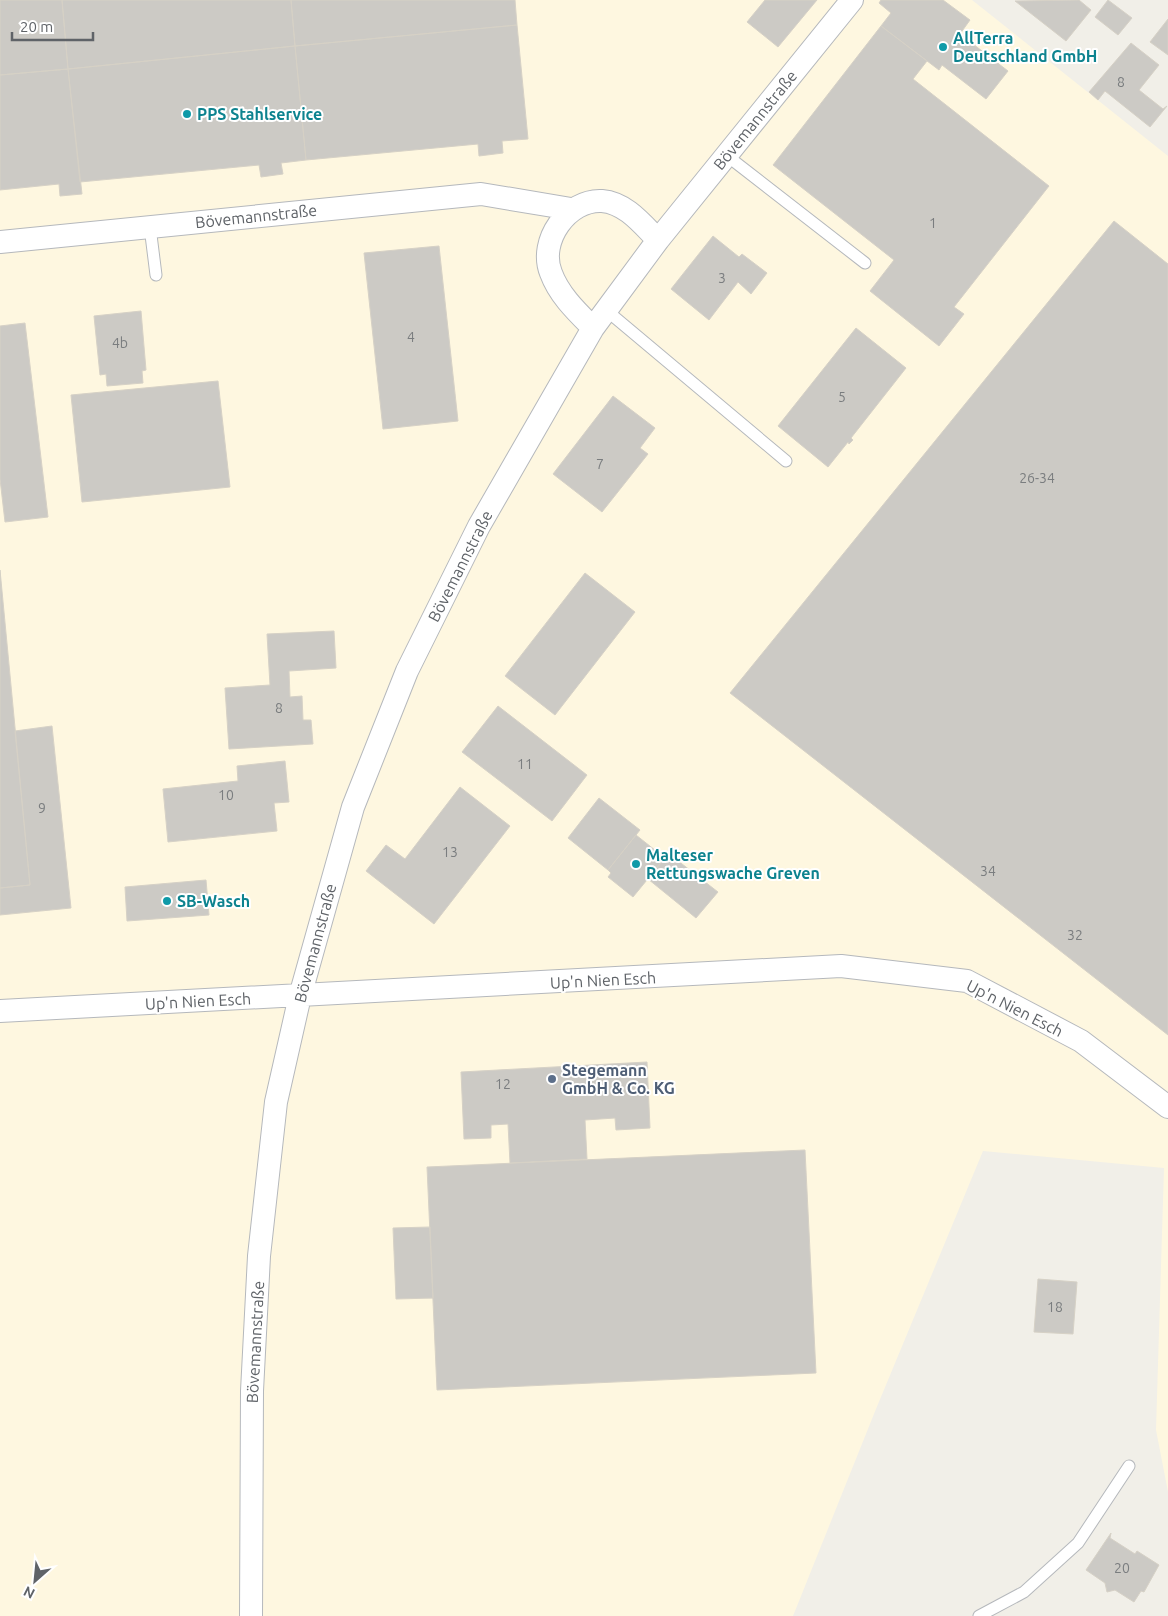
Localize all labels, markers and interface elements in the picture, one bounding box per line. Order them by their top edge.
scale bar [12,10,94,42]
text: 20 m [20,18,53,35]
place label: AllTerra Deutschland GmbH [953,29,1097,65]
marker: AllTerra Deutschland GmbH [937,41,949,53]
street label: Bövemannstraße [709,67,801,173]
house number: 8 [1117,74,1125,90]
place label: PPS Stahlservice [197,105,322,123]
marker: PPS Stahlservice [181,108,193,120]
street label: Bövemannstraße [194,201,318,231]
house number: 1 [929,215,937,231]
house number: 3 [718,270,726,286]
house number: 4 [407,329,415,345]
house number: 4b [112,335,128,351]
house number: 5 [838,389,846,405]
house number: 7 [596,456,604,472]
house number: 26-34 [1019,470,1055,486]
street label: Bövemannstraße [424,507,496,625]
house number: 8 [275,700,283,716]
house number: 11 [517,756,533,772]
house number: 10 [218,787,234,803]
house number: 9 [38,800,46,816]
house number: 13 [442,844,458,860]
place label: Malteser Rettungswache Greven [646,846,820,882]
marker: Malteser Rettungswache Greven [630,858,642,870]
house number: 34 [980,863,996,879]
street label: Bövemannstraße [290,882,340,1004]
place label: SB-Wasch [177,892,250,910]
marker: SB-Wasch [161,895,173,907]
house number: 32 [1067,927,1083,943]
street label: Up'n Nien Esch [550,968,656,992]
street label: Up'n Nien Esch [964,976,1066,1040]
street label: Up'n Nien Esch [145,989,251,1013]
place label: Stegemann GmbH & Co. KG [562,1061,675,1097]
marker: Stegemann GmbH & Co. KG [546,1073,558,1085]
house number: 12 [495,1076,511,1092]
street label: Bövemannstraße [243,1280,267,1404]
house number: 18 [1047,1299,1063,1315]
north arrow [10,1556,60,1606]
house number: 20 [1114,1560,1130,1576]
text: N [21,1583,37,1602]

